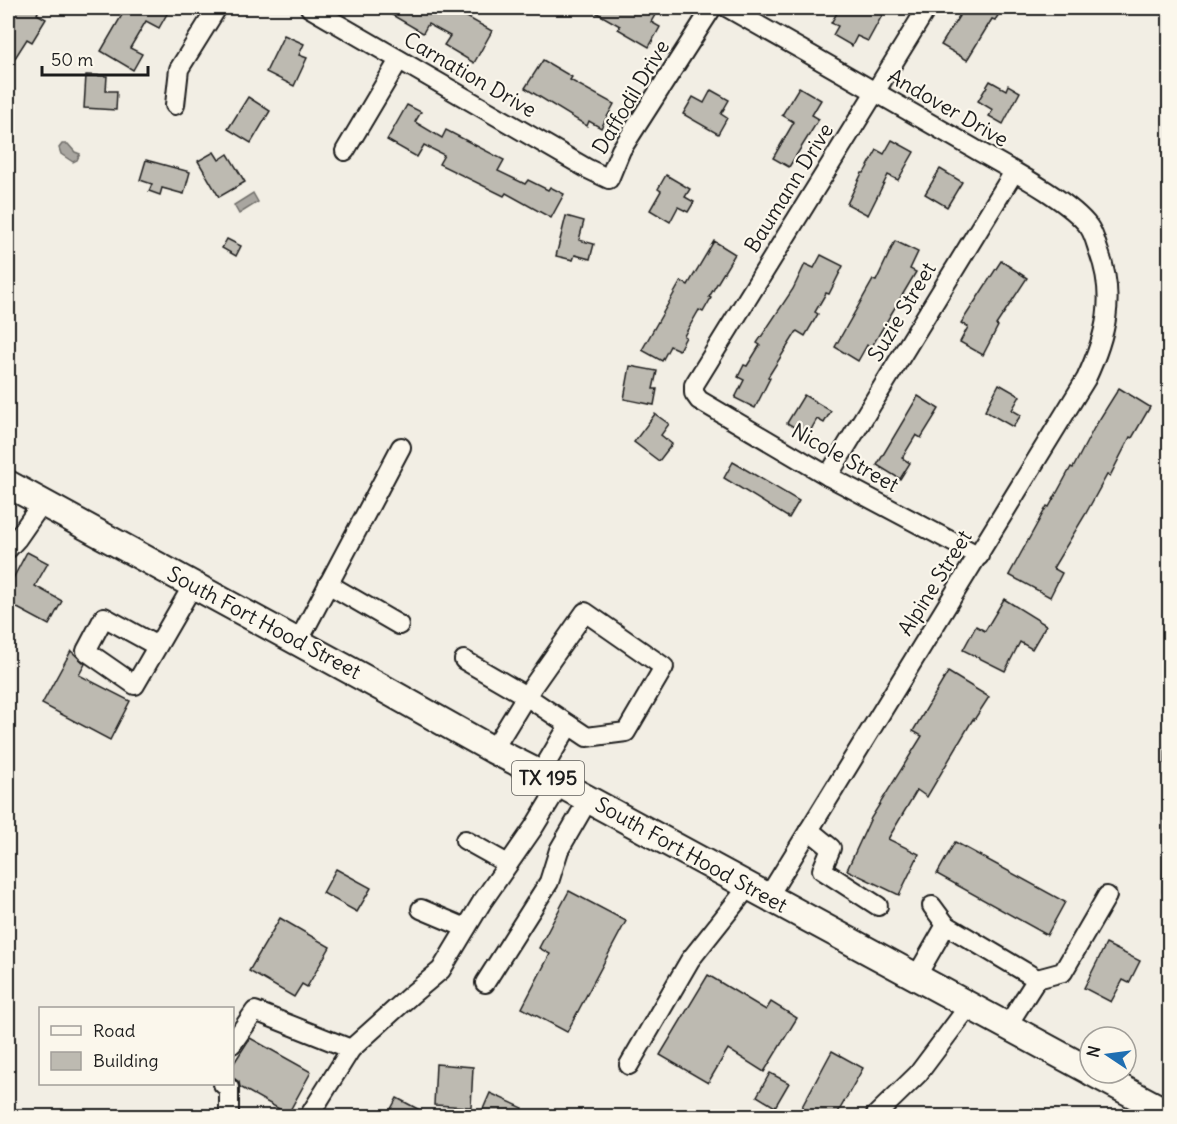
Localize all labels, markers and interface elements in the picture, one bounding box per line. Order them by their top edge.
street label: Carnation Drive [399,26,541,123]
street label: Daffodil Drive [586,35,675,159]
scale bar [42,39,148,77]
text: 50 m [51,48,93,71]
street label: Andover Drive [883,62,1013,153]
street label: Baumann Drive [738,118,839,257]
street label: Suzie Street [861,257,942,366]
street label: Nicole Street [787,417,904,498]
street label: Alpine Street [891,525,978,641]
street label: South Fort Hood Street [163,560,366,685]
road number: TX 195 [512,761,584,795]
street label: South Fort Hood Street [590,791,792,919]
legend [39,1007,234,1085]
text: Road [93,1019,136,1042]
north arrow [1078,1025,1138,1085]
text: N [1082,1044,1104,1059]
text: Building [93,1049,158,1072]

